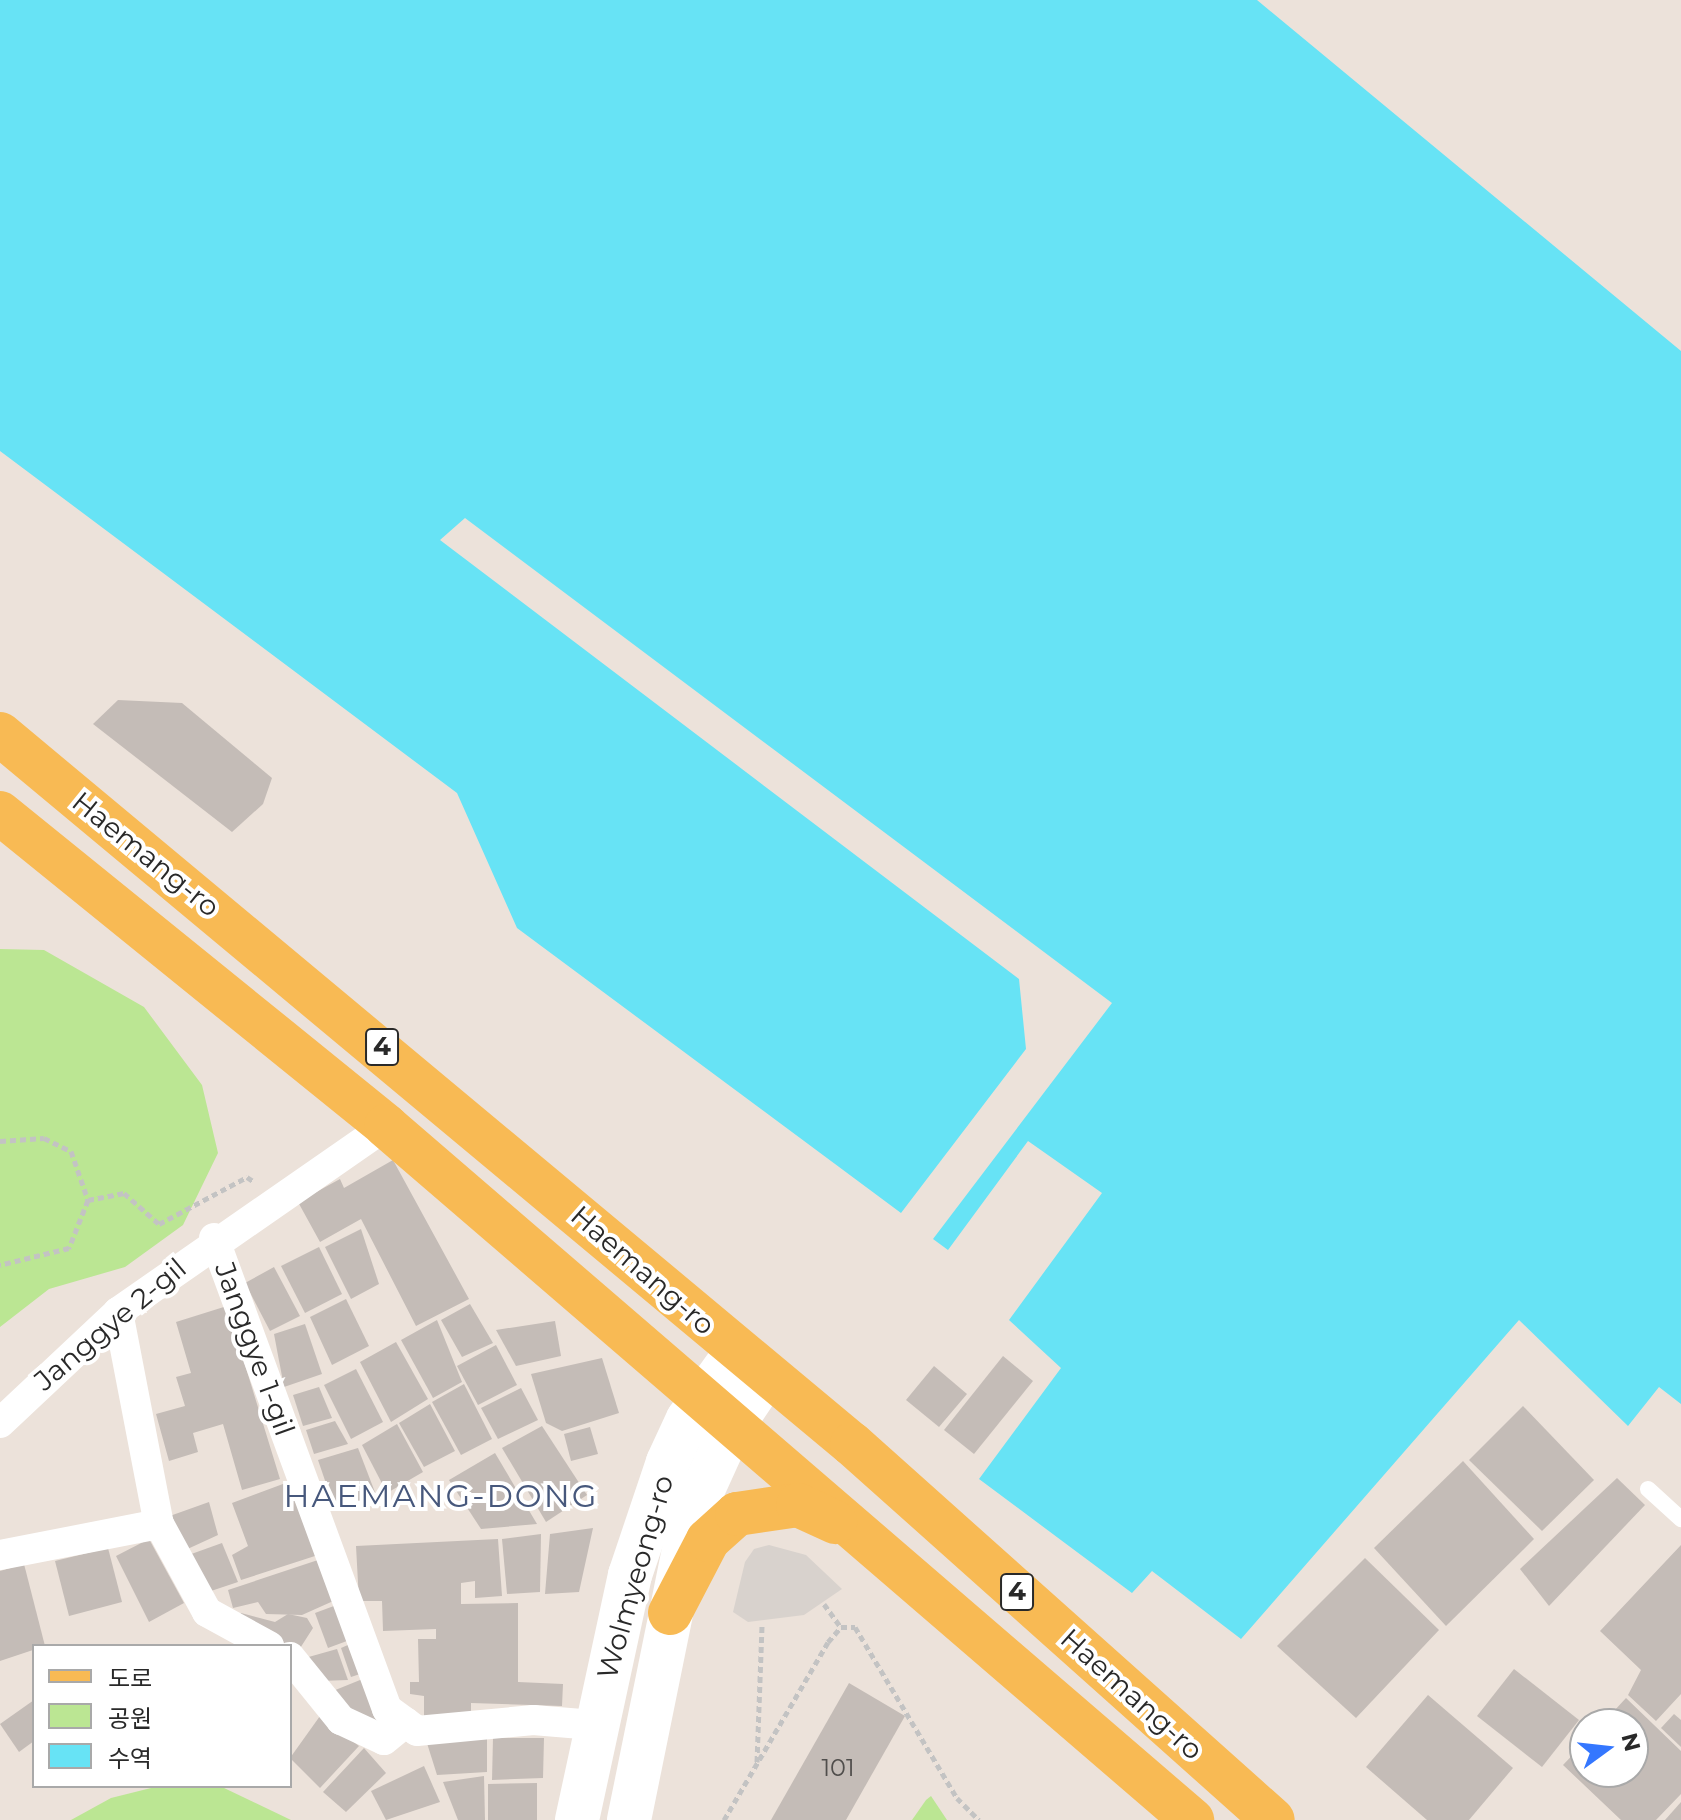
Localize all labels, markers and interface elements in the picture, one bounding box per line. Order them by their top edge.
street label: Haemang-ro [66,784,226,924]
road number: 4 [364,1025,400,1069]
street label: Haemang-ro [564,1198,722,1342]
street label: Janggye 2-gil [27,1251,193,1397]
street label: Janggye 1-gil [208,1258,302,1440]
street label: Wolmyeong-ro [590,1471,680,1683]
district label: HAEMANG-DONG [284,1477,598,1515]
road number: 4 [999,1570,1035,1614]
street label: Haemang-ro [1054,1621,1210,1767]
legend [32,1644,292,1788]
text: 도로 [108,1664,152,1693]
text: 공원 [108,1704,152,1733]
north arrow [1569,1708,1649,1788]
text: N [1615,1730,1646,1754]
text: 수역 [108,1744,152,1773]
house number: 101 [821,1754,855,1782]

